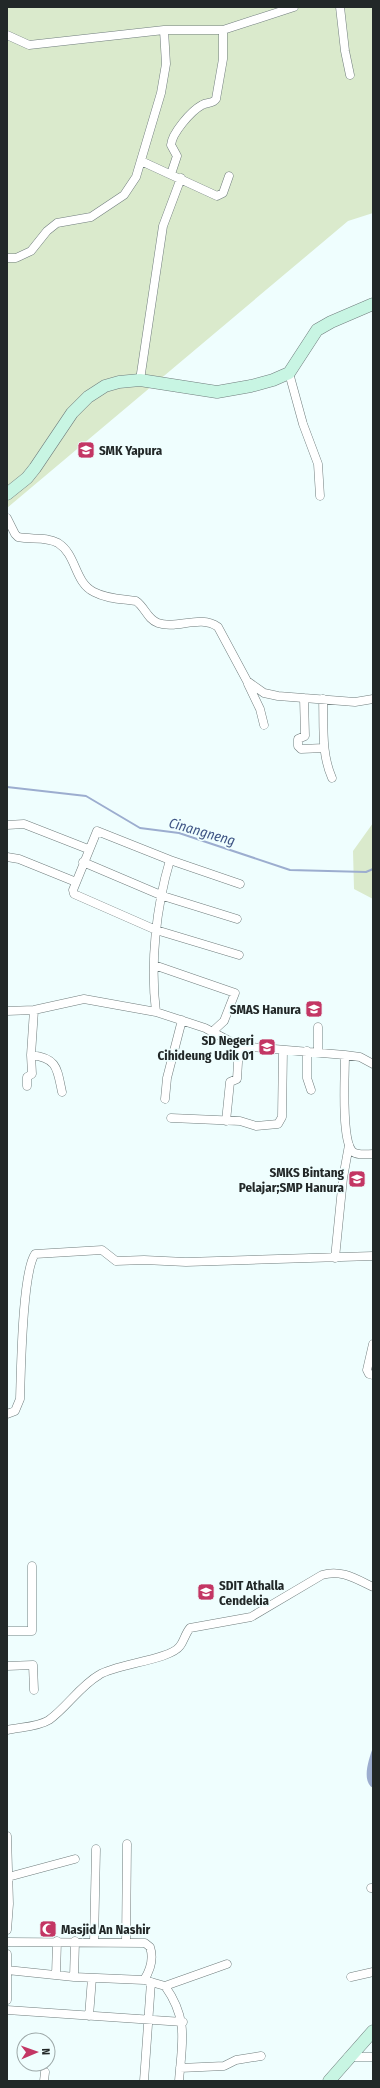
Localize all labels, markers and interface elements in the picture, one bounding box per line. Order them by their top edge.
school or university icon: SMK Yapura [76,440,96,460]
place label: SMK Yapura [99,443,163,458]
water label: Cinangneng [167,814,237,850]
school or university icon: SMAS Hanura [304,999,324,1019]
place label: SMAS Hanura [230,1002,302,1017]
place label: SD Negeri Cihideung Udik 01 [158,1033,254,1063]
school or university icon: SD Negeri Cihideung Udik 01 [257,1037,277,1057]
place label: SMKS Bintang Pelajar;SMP Hanura [239,1165,345,1195]
school or university icon: SMKS Bintang Pelajar;SMP Hanura [347,1169,367,1189]
place label: SDIT Athalla Cendekia [219,1578,285,1608]
school or university icon: SDIT Athalla Cendekia [196,1582,216,1602]
mosque icon: Masjid An Nashir [38,1919,58,1939]
place label: Masjid An Nashir [61,1922,151,1937]
north arrow [16,2032,56,2072]
text: N [39,2048,52,2055]

